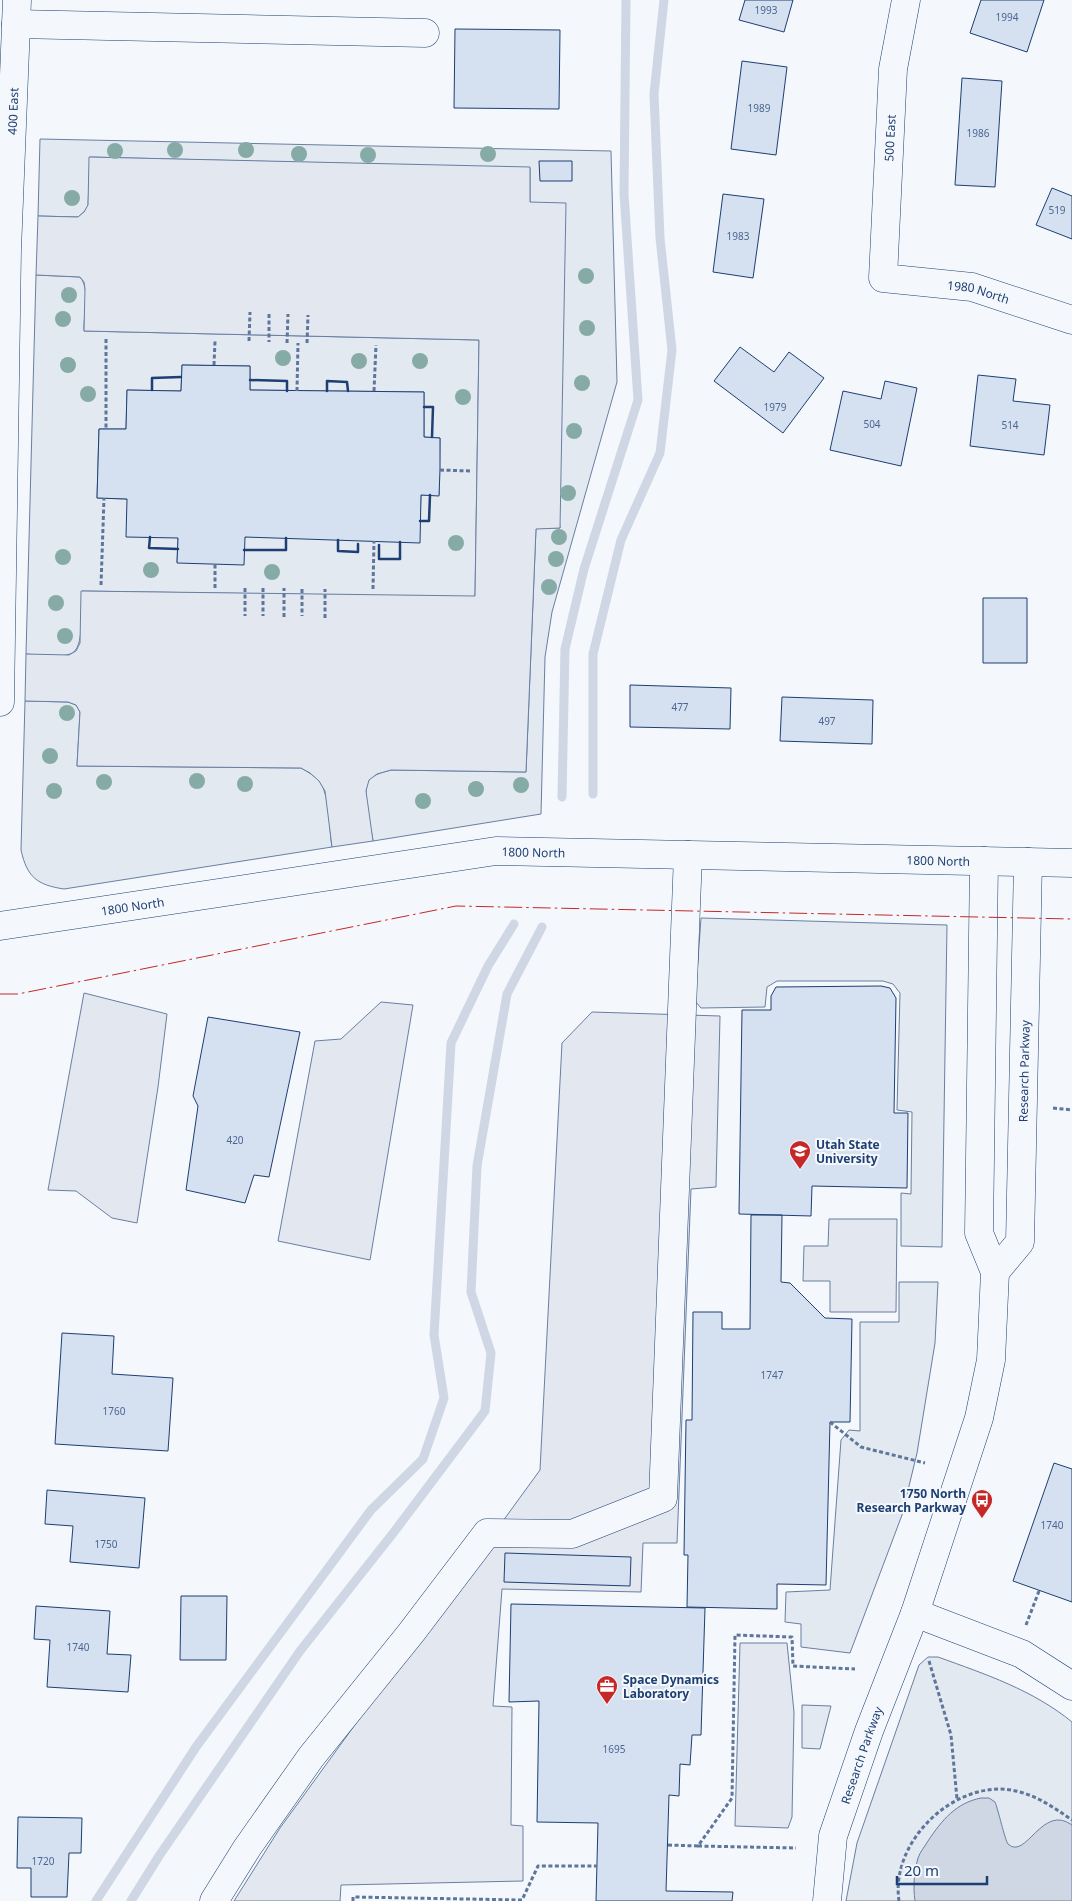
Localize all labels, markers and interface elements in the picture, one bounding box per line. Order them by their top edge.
house number: 1993 [755,3,778,17]
house number: 1994 [996,10,1019,24]
street label: 400 East [3,87,22,135]
house number: 1989 [748,101,771,115]
street label: 500 East [880,113,900,162]
house number: 1986 [967,126,990,140]
house number: 519 [1048,203,1066,217]
house number: 1983 [727,229,750,243]
street label: 1980 North [946,276,1012,307]
house number: 1979 [764,400,787,414]
house number: 504 [863,417,881,431]
house number: 514 [1001,418,1019,432]
house number: 477 [671,700,689,714]
house number: 497 [818,714,836,728]
street label: 1800 North [501,843,565,861]
street label: 1800 North [906,851,970,869]
street label: 1800 North [100,893,165,919]
street label: Research Parkway [1014,1019,1033,1122]
house number: 420 [226,1133,244,1147]
place label: Utah State University [816,1136,880,1167]
school or university icon: Utah State University [788,1139,812,1170]
house number: 1747 [761,1368,784,1382]
house number: 1760 [103,1404,126,1418]
place label: 1750 North Research Parkway [857,1485,966,1516]
bus stop icon: 1750 North Research Parkway [970,1488,994,1519]
house number: 1740 [1041,1518,1064,1532]
house number: 1750 [95,1537,118,1551]
house number: 1740 [67,1640,90,1654]
place label: Space Dynamics Laboratory [623,1671,719,1702]
office icon: Space Dynamics Laboratory [595,1674,619,1705]
street label: Research Parkway [836,1703,887,1806]
house number: 1695 [603,1742,626,1756]
house number: 1720 [32,1854,55,1868]
scale bar [897,1854,987,1886]
text: 20 m [904,1860,939,1880]

